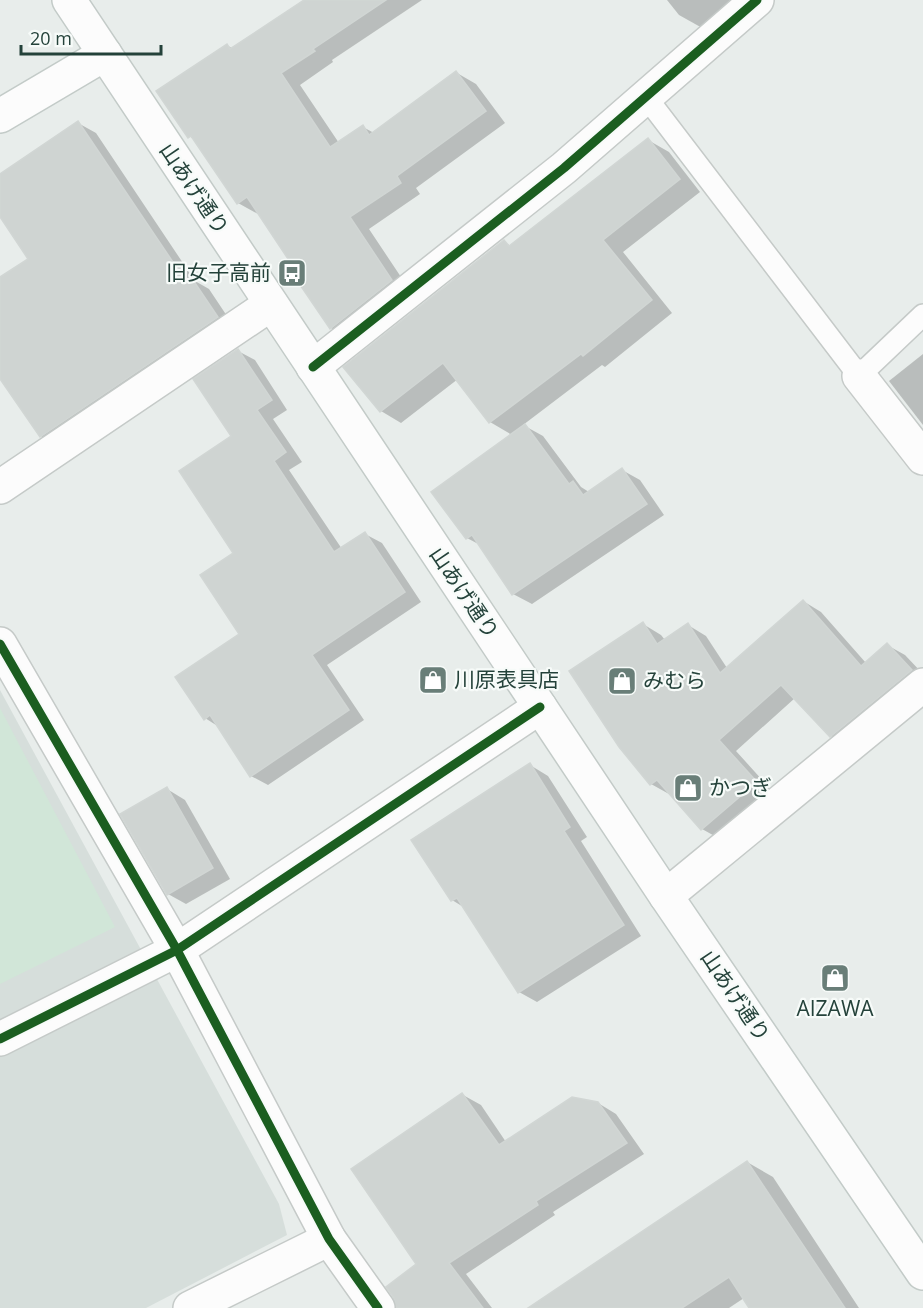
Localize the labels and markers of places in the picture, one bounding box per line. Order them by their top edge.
bus stop icon: 旧女子高前 [276,257,308,289]
place label: 旧女子高前 [166,258,271,286]
shop icon: 川原表具店 [417,664,449,696]
place label: 川原表具店 [454,665,559,693]
shop icon: みむら [606,665,638,697]
place label: みむら [643,666,706,694]
shop icon: かつぎ [672,772,704,804]
place label: かつぎ [709,773,772,801]
shop icon: AIZAWA [819,962,851,994]
place label: AIZAWA [796,994,874,1022]

